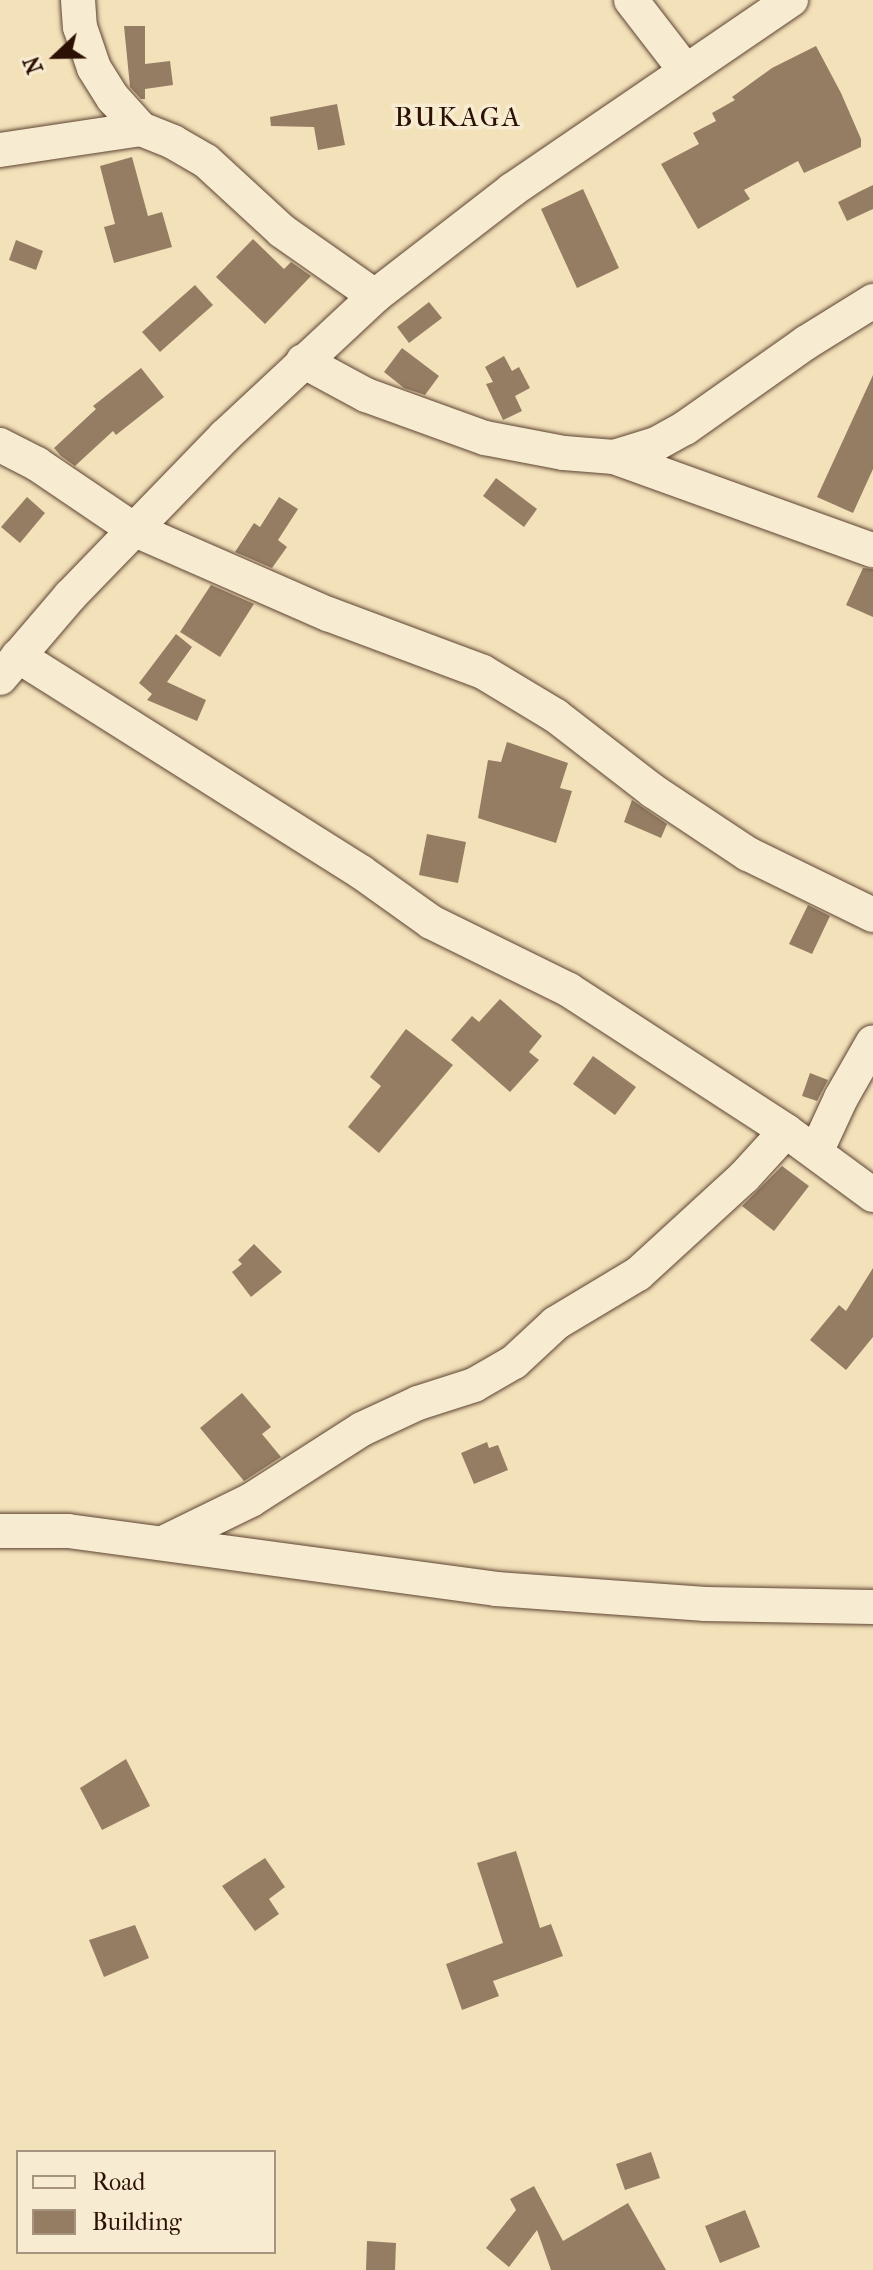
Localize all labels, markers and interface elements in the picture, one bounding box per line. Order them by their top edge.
north arrow [16,16,96,96]
text: N [19,52,49,78]
district label: BUKAGA [394,100,522,134]
legend [16,2150,276,2254]
text: Road [92,2168,145,2196]
text: Building [92,2208,182,2236]

